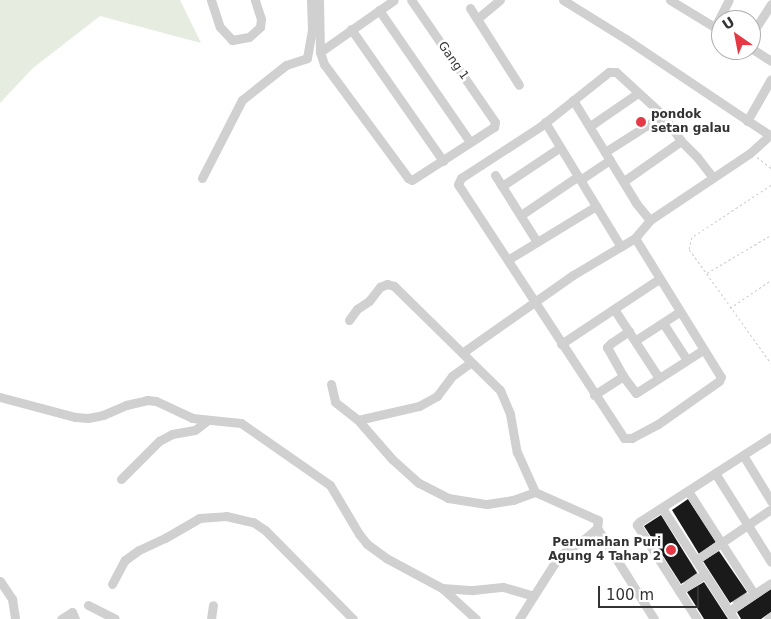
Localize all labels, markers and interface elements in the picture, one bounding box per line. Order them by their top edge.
north arrow [711,10,761,60]
text: U [719,13,738,33]
street label: Gang 1 [435,39,471,83]
place label: pondok setan galau [651,108,730,136]
marker: pondok setan galau [635,116,647,128]
place label: Perumahan Puri Agung 4 Tahap 2 [548,536,661,564]
marker: Perumahan Puri Agung 4 Tahap 2 [665,544,677,556]
scale bar [601,576,702,608]
text: 100 m [606,586,654,604]

